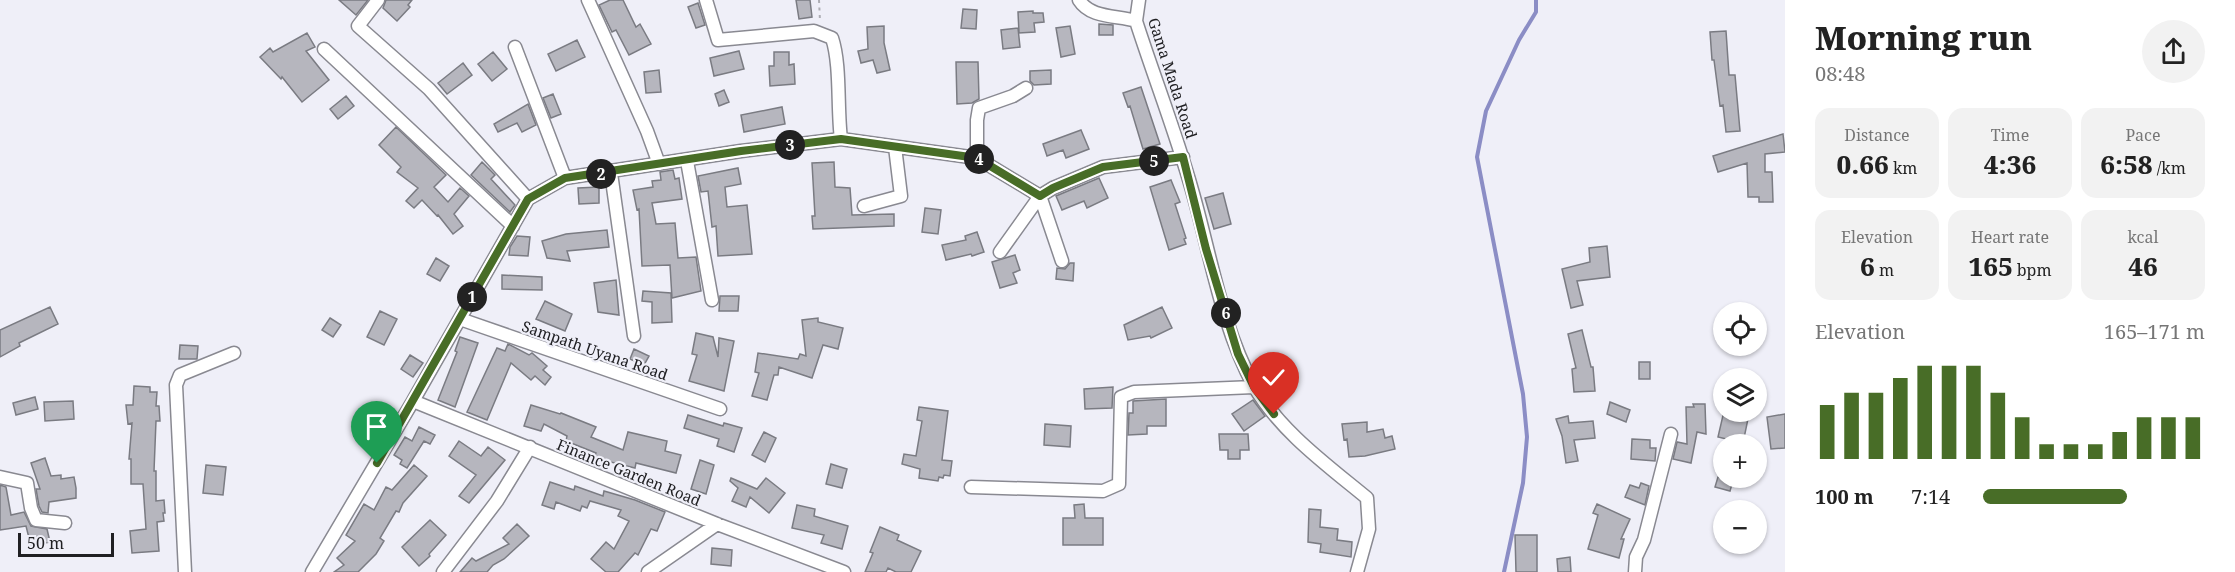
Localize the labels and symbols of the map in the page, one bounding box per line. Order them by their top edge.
street label: Gama Mada Road [1144,15,1202,141]
pin: 3 [775,130,805,160]
pin: 4 [964,144,994,174]
pin: 5 [1139,146,1169,176]
pin: 2 [586,159,616,189]
pin: 1 [457,282,487,312]
pin: 6 [1211,298,1241,328]
street label: Sampath Uyana Road [519,316,671,384]
pin [1248,352,1299,414]
pin [351,401,402,463]
street label: Finance Garden Road [554,434,704,510]
scale bar [18,530,114,558]

